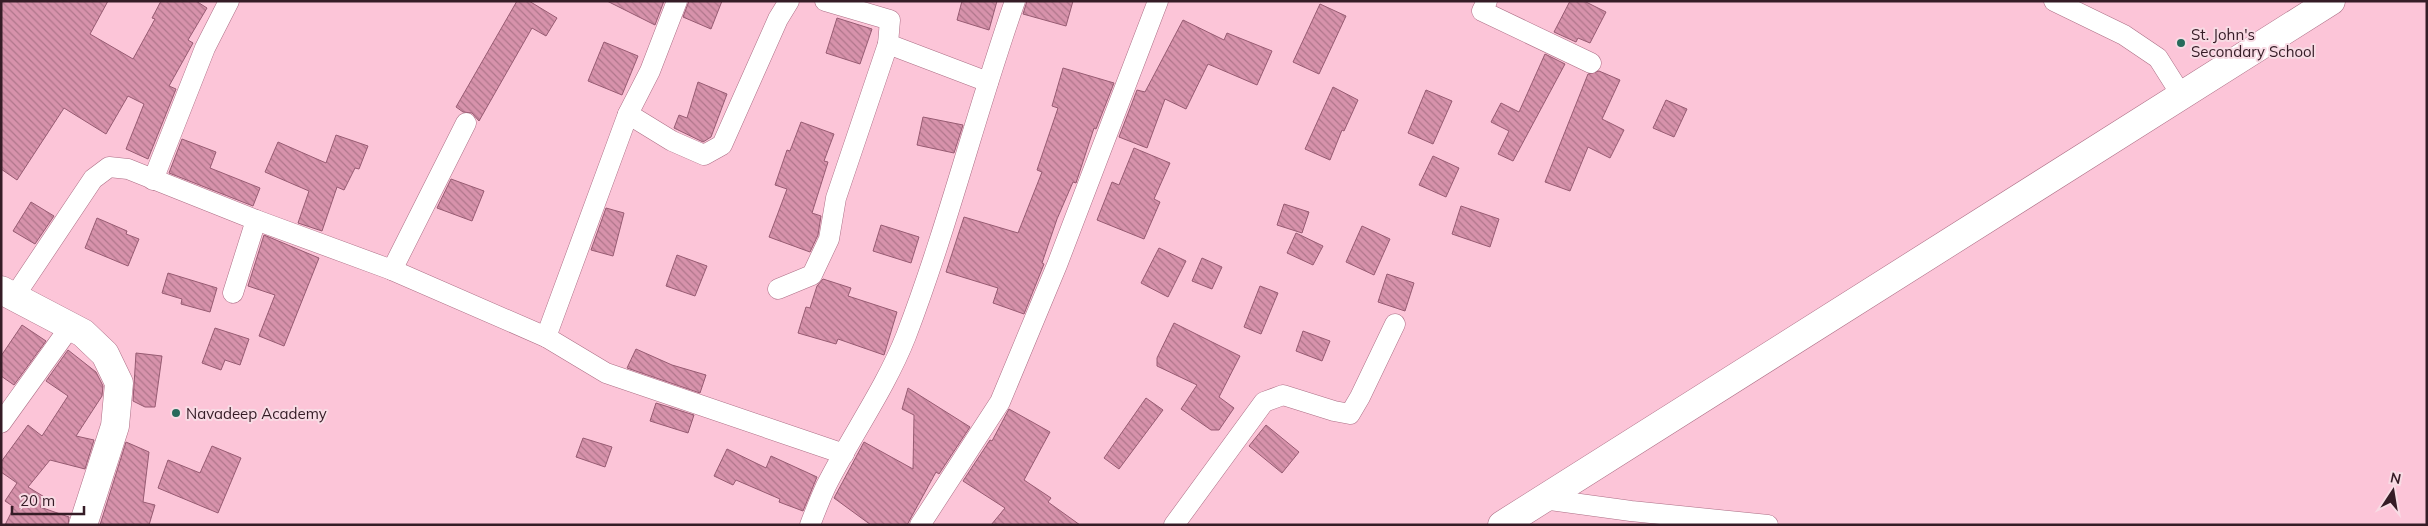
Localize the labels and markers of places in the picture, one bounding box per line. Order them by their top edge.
place label: St. John's Secondary School [2191,25,2315,61]
marker: St. John's Secondary School [2175,37,2187,49]
place label: Navadeep Academy [186,404,327,423]
marker: Navadeep Academy [170,407,182,419]

